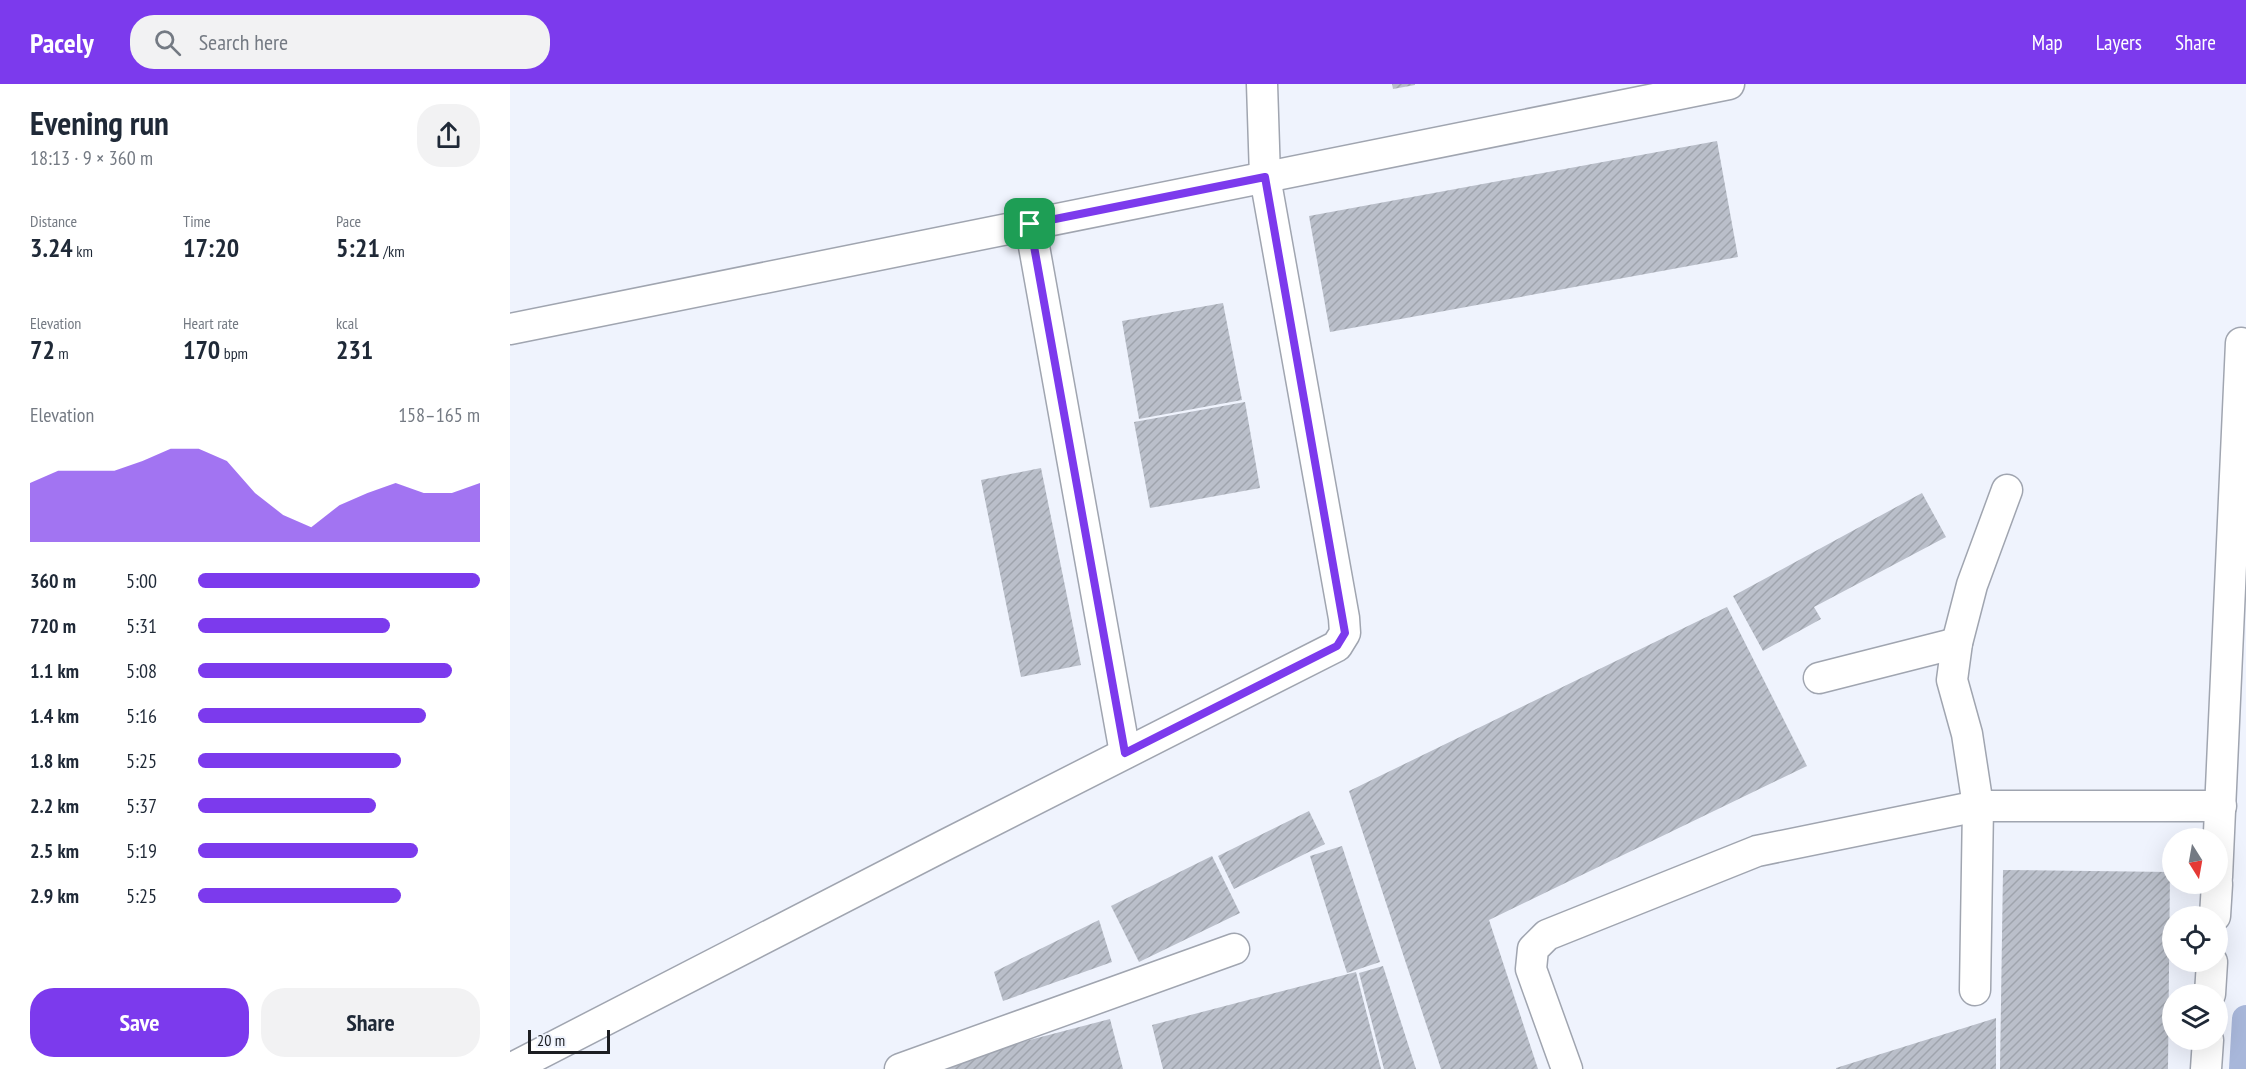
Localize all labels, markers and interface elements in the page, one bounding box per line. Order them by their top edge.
search box [130,15,550,69]
text: Pacely [30,24,94,61]
icon: search [151,26,184,59]
text: Search here [199,28,288,56]
text: Map [2032,29,2063,56]
text: Layers [2096,29,2142,56]
text: Share [2175,29,2216,56]
text: Evening run [30,101,169,144]
button: share [417,104,480,167]
text: 18:13 · 9 × 360 m [30,145,153,171]
pin [1004,198,1055,249]
icon: arrive [1013,207,1046,240]
text: Distance [30,211,77,231]
text: Time [183,211,211,231]
text: Pace [336,211,361,231]
text: 3.24 [30,231,73,264]
text: 17:20 [183,231,239,264]
text: 5:21 [336,231,380,264]
text: km [73,241,93,261]
text: /km [380,241,405,261]
text: Elevation [30,313,81,333]
text: Heart rate [183,313,239,333]
text: kcal [336,313,358,333]
text: 72 [30,333,55,366]
text: 170 [183,333,220,366]
text: 231 [336,333,373,366]
text: m [55,343,69,363]
text: bpm [220,343,248,363]
text: Elevation [30,402,94,428]
text: 158–165 m [398,402,480,428]
text: 360 m [30,568,76,594]
text: 5:00 [126,568,157,594]
text: 720 m [30,613,76,639]
text: 5:31 [126,613,157,639]
text: 1.1 km [30,658,79,684]
text: 5:08 [126,658,157,684]
text: 1.4 km [30,703,79,729]
text: 5:16 [126,703,157,729]
text: 1.8 km [30,748,79,774]
text: 5:25 [126,748,157,774]
text: 2.2 km [30,793,79,819]
text: 5:37 [126,793,157,819]
north arrow [2162,828,2228,894]
map controls [2162,828,2228,1050]
text: 2.5 km [30,838,79,864]
text: 5:19 [126,838,157,864]
text: 2.9 km [30,883,79,909]
text: 5:25 [126,883,157,909]
button: locate [2162,906,2228,972]
button: layers [2162,984,2228,1050]
button: Save [30,988,249,1057]
button: Share [261,988,480,1057]
scale bar [528,1027,610,1054]
text: 20 m [537,1030,565,1050]

